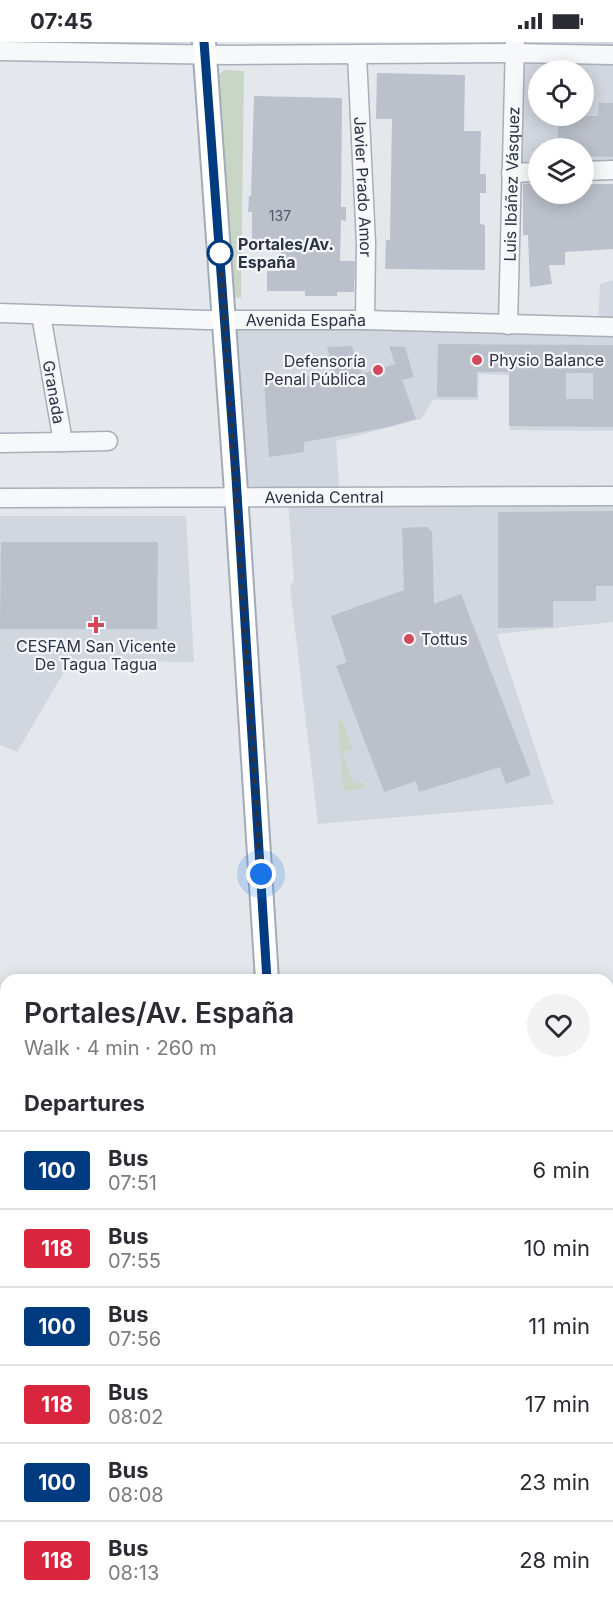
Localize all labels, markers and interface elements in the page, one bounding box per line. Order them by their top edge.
text: 07:45 [30,8,93,34]
map controls [528,60,594,204]
button: locate [528,60,594,126]
street label: Luis Ibáñez Vásquez [500,106,523,262]
street label: Javier Prado Amor [350,116,376,257]
button: layers [528,138,594,204]
house number: 137 [269,207,291,224]
place label: Portales/Av. España [238,234,334,272]
marker: Portales/Av. España [207,240,233,266]
street label: Avenida España [246,310,366,330]
place label: Physio Balance [489,350,604,370]
place label: Defensoría Penal Pública [264,351,366,389]
marker: Physio Balance [470,353,484,367]
street label: Granada [39,359,69,425]
marker: Defensoría Penal Pública [371,363,385,377]
street label: Avenida Central [264,487,384,507]
marker: CESFAM San Vicente De Tagua Tagua [87,616,105,634]
place label: Tottus [421,629,468,649]
marker: Tottus [402,632,416,646]
place label: CESFAM San Vicente De Tagua Tagua [16,636,176,674]
your location [246,859,276,889]
button: heart [527,994,590,1057]
text: Portales/Av. España [24,996,294,1030]
text: Walk · 4 min · 260 m [24,1036,217,1060]
text: Departures [24,1090,145,1116]
text: Bus [108,1145,149,1171]
text: 6 min [533,1157,590,1183]
text: 100 [38,1158,76,1183]
text: 07:51 [108,1171,157,1195]
text: Bus [108,1223,149,1249]
text: 10 min [523,1235,590,1261]
text: 118 [41,1236,73,1261]
text: 07:55 [108,1249,161,1273]
text: Bus [108,1301,149,1327]
text: 11 min [528,1313,590,1339]
text: 100 [38,1314,76,1339]
text: 07:56 [108,1327,161,1351]
text: Bus [108,1379,149,1405]
text: 17 min [525,1391,590,1417]
text: 118 [41,1392,73,1417]
text: 08:02 [108,1405,164,1429]
text: Bus [108,1457,149,1483]
text: 23 min [519,1469,590,1495]
text: 100 [38,1470,76,1495]
text: 08:08 [108,1483,164,1507]
text: Bus [108,1535,149,1561]
text: 28 min [519,1547,590,1573]
text: 118 [41,1548,73,1573]
text: 08:13 [108,1561,159,1585]

